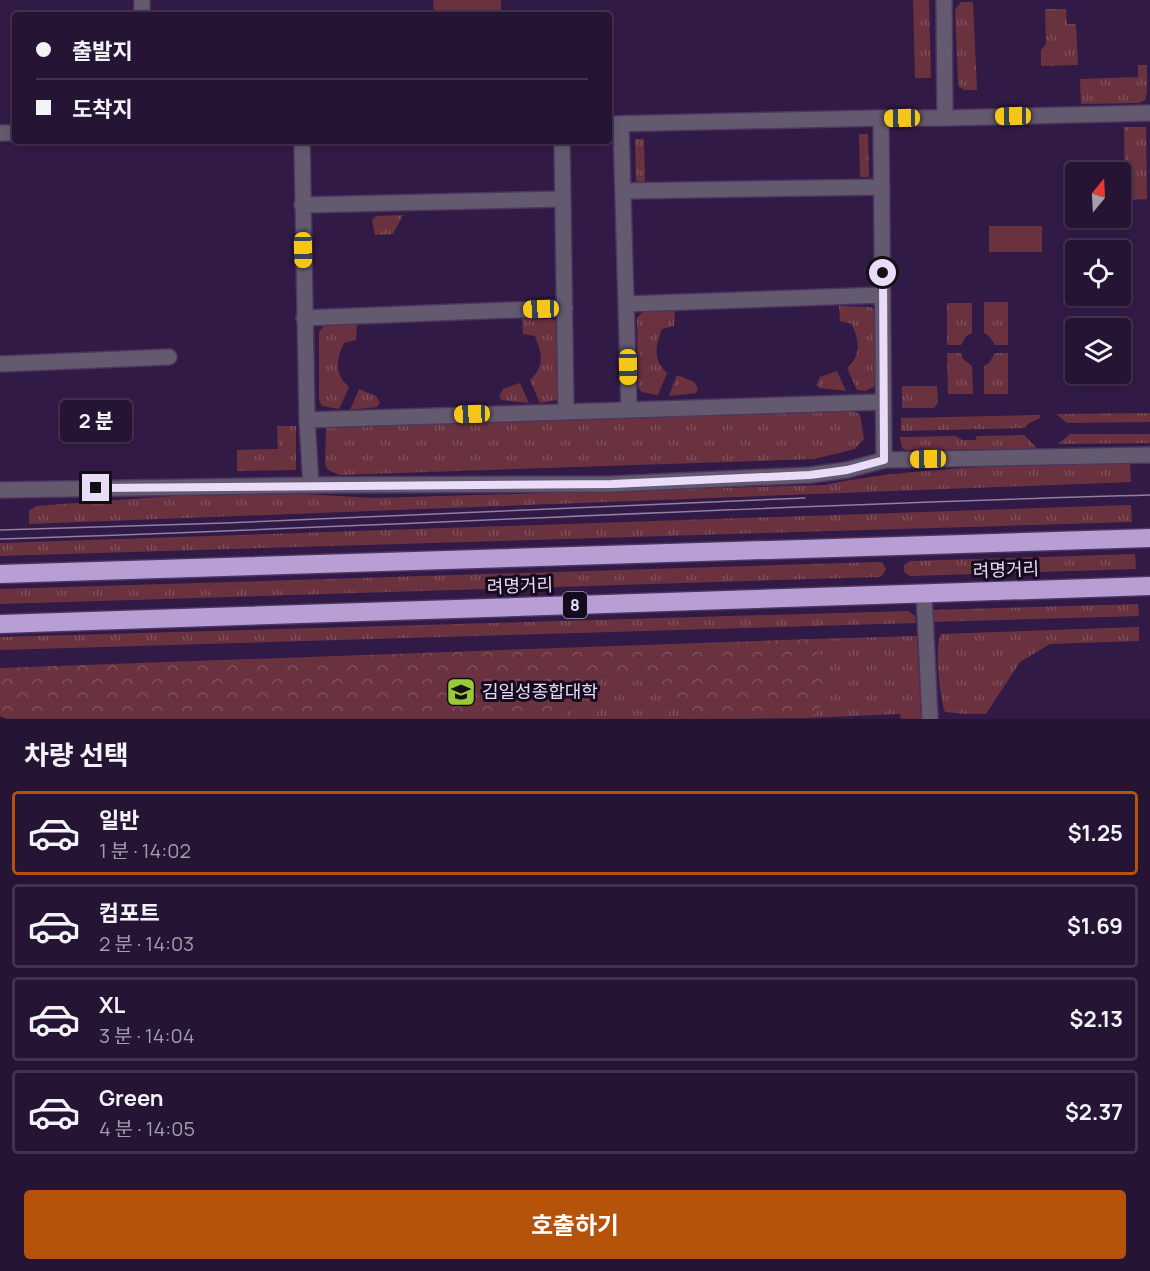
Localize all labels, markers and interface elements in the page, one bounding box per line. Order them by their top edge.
text: 출발지 [72,36,133,66]
text: 도착지 [72,94,133,124]
car [995,107,1031,125]
car [884,109,920,127]
north arrow [1065,162,1131,228]
map controls [1065,162,1131,384]
car [294,232,312,268]
button: locate [1065,240,1131,306]
route start [869,259,896,286]
car [523,299,559,319]
button: layers [1065,318,1131,384]
car [619,349,637,385]
callout: 2 분 [60,401,132,443]
car [454,404,490,424]
text: 2 분 [79,407,113,434]
car [910,450,946,468]
route end [82,474,109,501]
street label: 려명거리 [972,556,1039,582]
street label: 려명거리 [486,572,553,598]
road number: 8 [563,592,587,618]
school or university icon: 김일성종합대학 [445,676,477,708]
place label: 김일성종합대학 [482,679,598,703]
text: 차량 선택 [24,736,129,773]
text: 일반 [99,805,139,835]
icon: car [27,806,81,860]
text: $1.25 [1068,818,1123,848]
text: 1 분 · 14:02 [99,837,191,864]
text: 컴포트 [99,898,160,928]
icon: car [27,899,81,953]
text: $1.69 [1067,911,1123,941]
text: 2 분 · 14:03 [99,930,194,957]
text: XL [99,990,125,1020]
icon: car [27,992,81,1046]
text: $2.13 [1070,1004,1123,1034]
text: 3 분 · 14:04 [99,1022,195,1049]
text: Green [99,1083,164,1113]
icon: car [27,1085,81,1139]
text: $2.37 [1065,1097,1123,1127]
text: 4 분 · 14:05 [99,1115,195,1142]
button: 호출하기 [24,1190,1126,1259]

